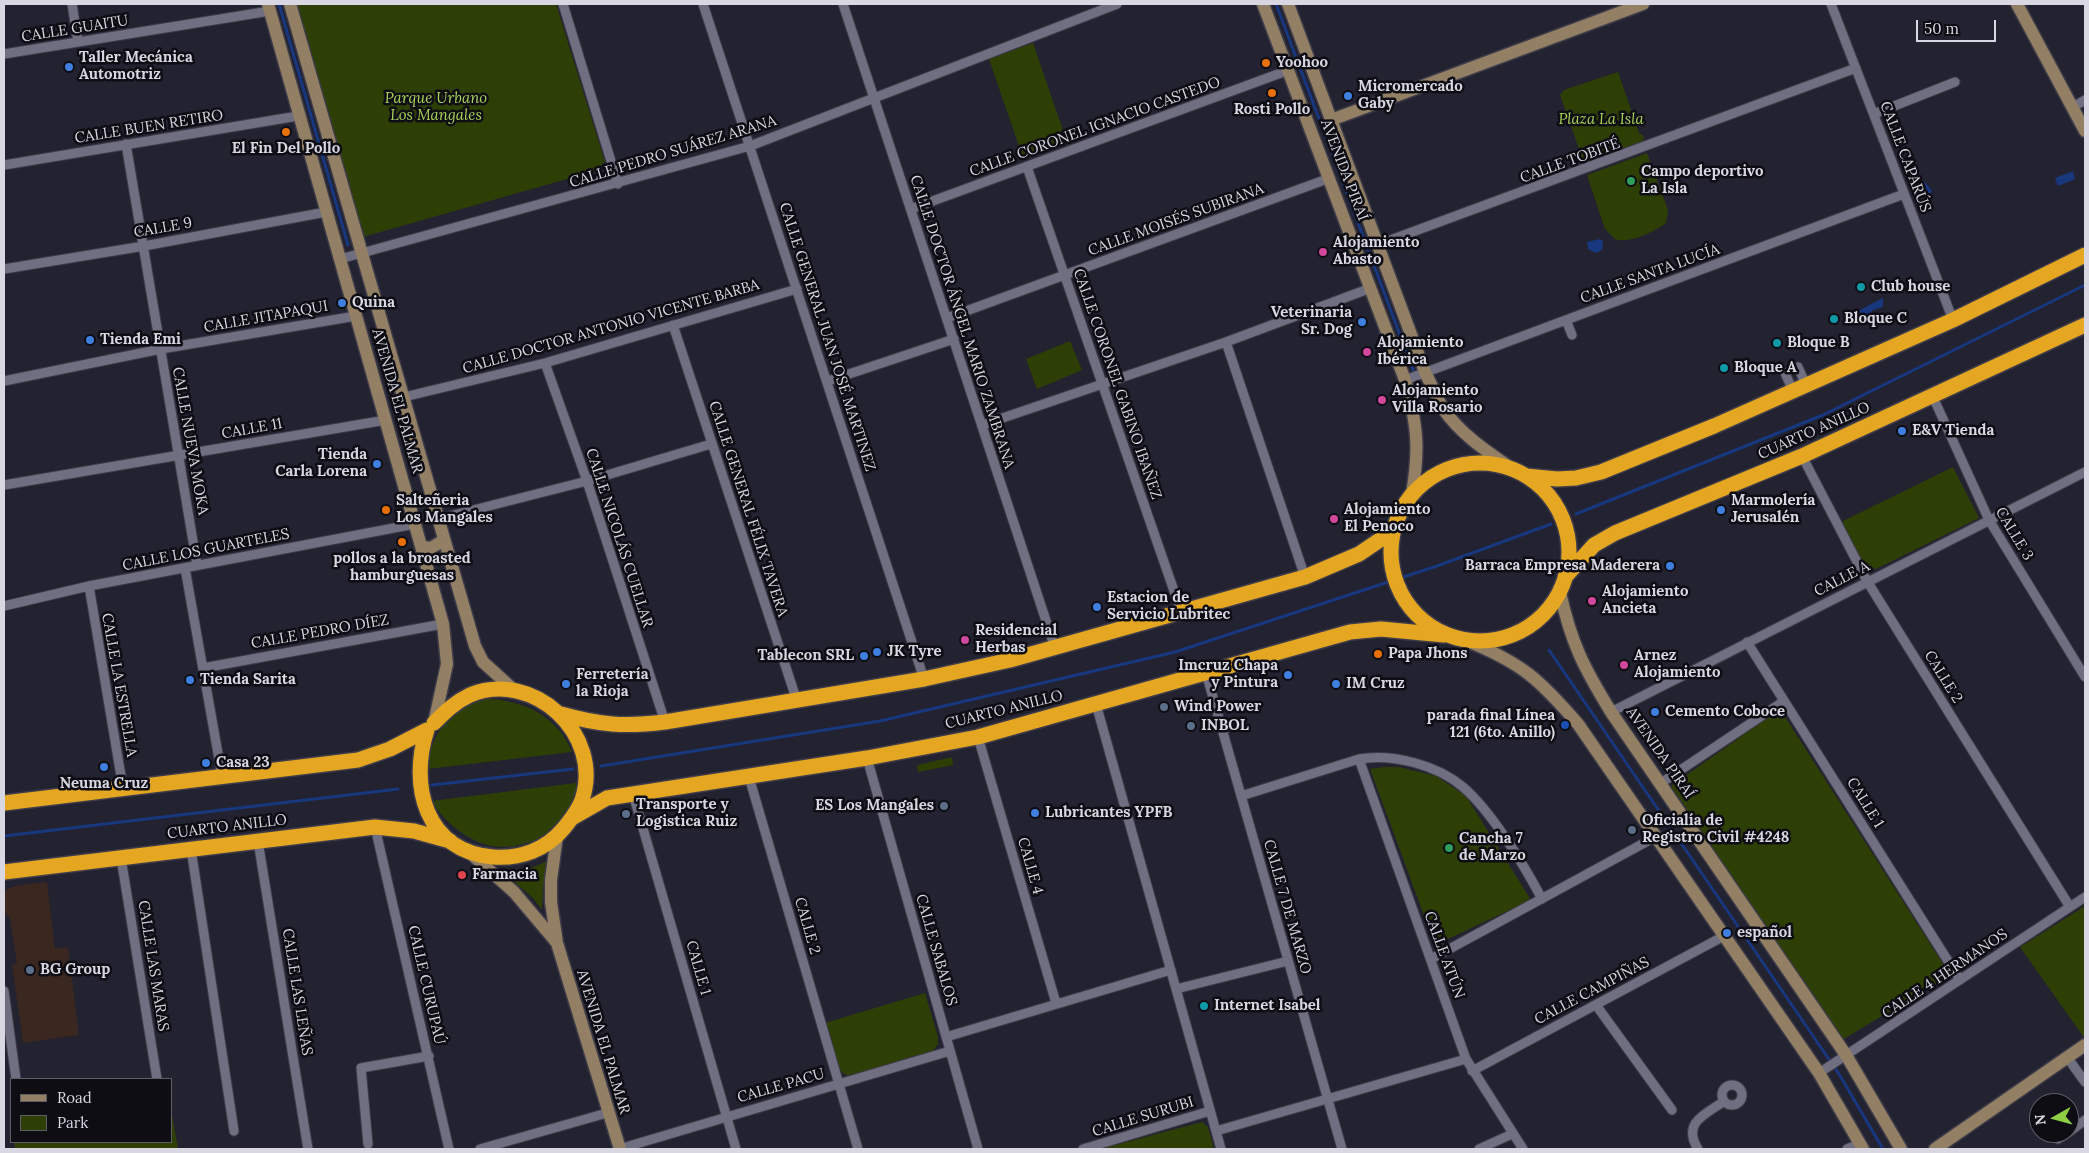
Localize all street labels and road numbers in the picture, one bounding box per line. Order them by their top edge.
street label: CALLE GUAITU [20,12,130,46]
street label: CALLE CORONEL IGNACIO CASTEDO [967,73,1223,181]
street label: CALLE CAPARÚS [1876,99,1934,215]
street label: CALLE BUEN RETIRO [73,106,225,148]
street label: CALLE PEDRO SUÁREZ ARANA [567,112,779,192]
street label: AVENIDA PIRAÍ [1316,117,1372,223]
street label: CALLE TOBITÉ [1518,135,1622,187]
street label: CALLE DOCTOR ÁNGEL MARIO ZAMBRANA [906,173,1018,471]
street label: CALLE MOISÉS SUBIRANA [1086,180,1266,260]
street label: CALLE GENERAL JUAN JOSÉ MARTINEZ [775,200,879,474]
street label: CALLE 9 [132,214,194,242]
street label: CALLE SANTA LUCÍA [1578,240,1722,308]
street label: CALLE CORONEL GABINO IBAÑEZ [1069,266,1165,502]
street label: CALLE DOCTOR ANTONIO VICENTE BARBA [461,276,761,378]
street label: CALLE JITAPAQUI [203,297,329,337]
street label: AVENIDA EL PALMAR [368,327,426,475]
street label: CALLE NUEVA MOKA [168,366,212,516]
street label: CUARTO ANILLO [1755,398,1873,464]
street label: CALLE GENERAL FÉLIX TAVERA [705,399,791,619]
street label: CALLE 11 [220,415,284,443]
street label: CALLE NICOLÁS CUELLAR [582,446,656,630]
street label: CALLE 3 [1991,504,2037,564]
street label: CALLE LOS GUARTELES [121,525,291,575]
street label: CALLE A [1811,557,1873,601]
street label: CALLE PEDRO DÍEZ [250,611,390,653]
street label: CALLE LA ESTRELLA [97,612,141,758]
street label: CALLE 2 [1920,647,1966,707]
street label: CUARTO ANILLO [943,687,1065,733]
street label: AVENIDA PIRAÍ [1622,704,1698,802]
street label: CALLE 1 [1843,775,1887,831]
street label: CUARTO ANILLO [166,811,288,843]
street label: CALLE 4 [1013,835,1047,897]
street label: CALLE 7 DE MARZO [1259,838,1315,976]
street label: CALLE SABALOS [911,892,961,1008]
street label: CALLE 2 [790,895,824,957]
street label: CALLE LAS MARAS [134,899,172,1033]
street label: CALLE ATÚN [1420,909,1468,1001]
street label: CALLE CURUPAÚ [404,924,448,1046]
street label: CALLE 4 HERMANOS [1879,925,2011,1023]
street label: CALLE LAS LEÑAS [278,927,316,1057]
street label: CALLE 1 [682,939,714,997]
street label: CALLE CAMPIÑAS [1532,953,1652,1029]
street label: AVENIDA EL PALMAR [572,968,634,1116]
street label: CALLE PACU [735,1065,827,1107]
street label: CALLE SURUBI [1090,1093,1196,1141]

